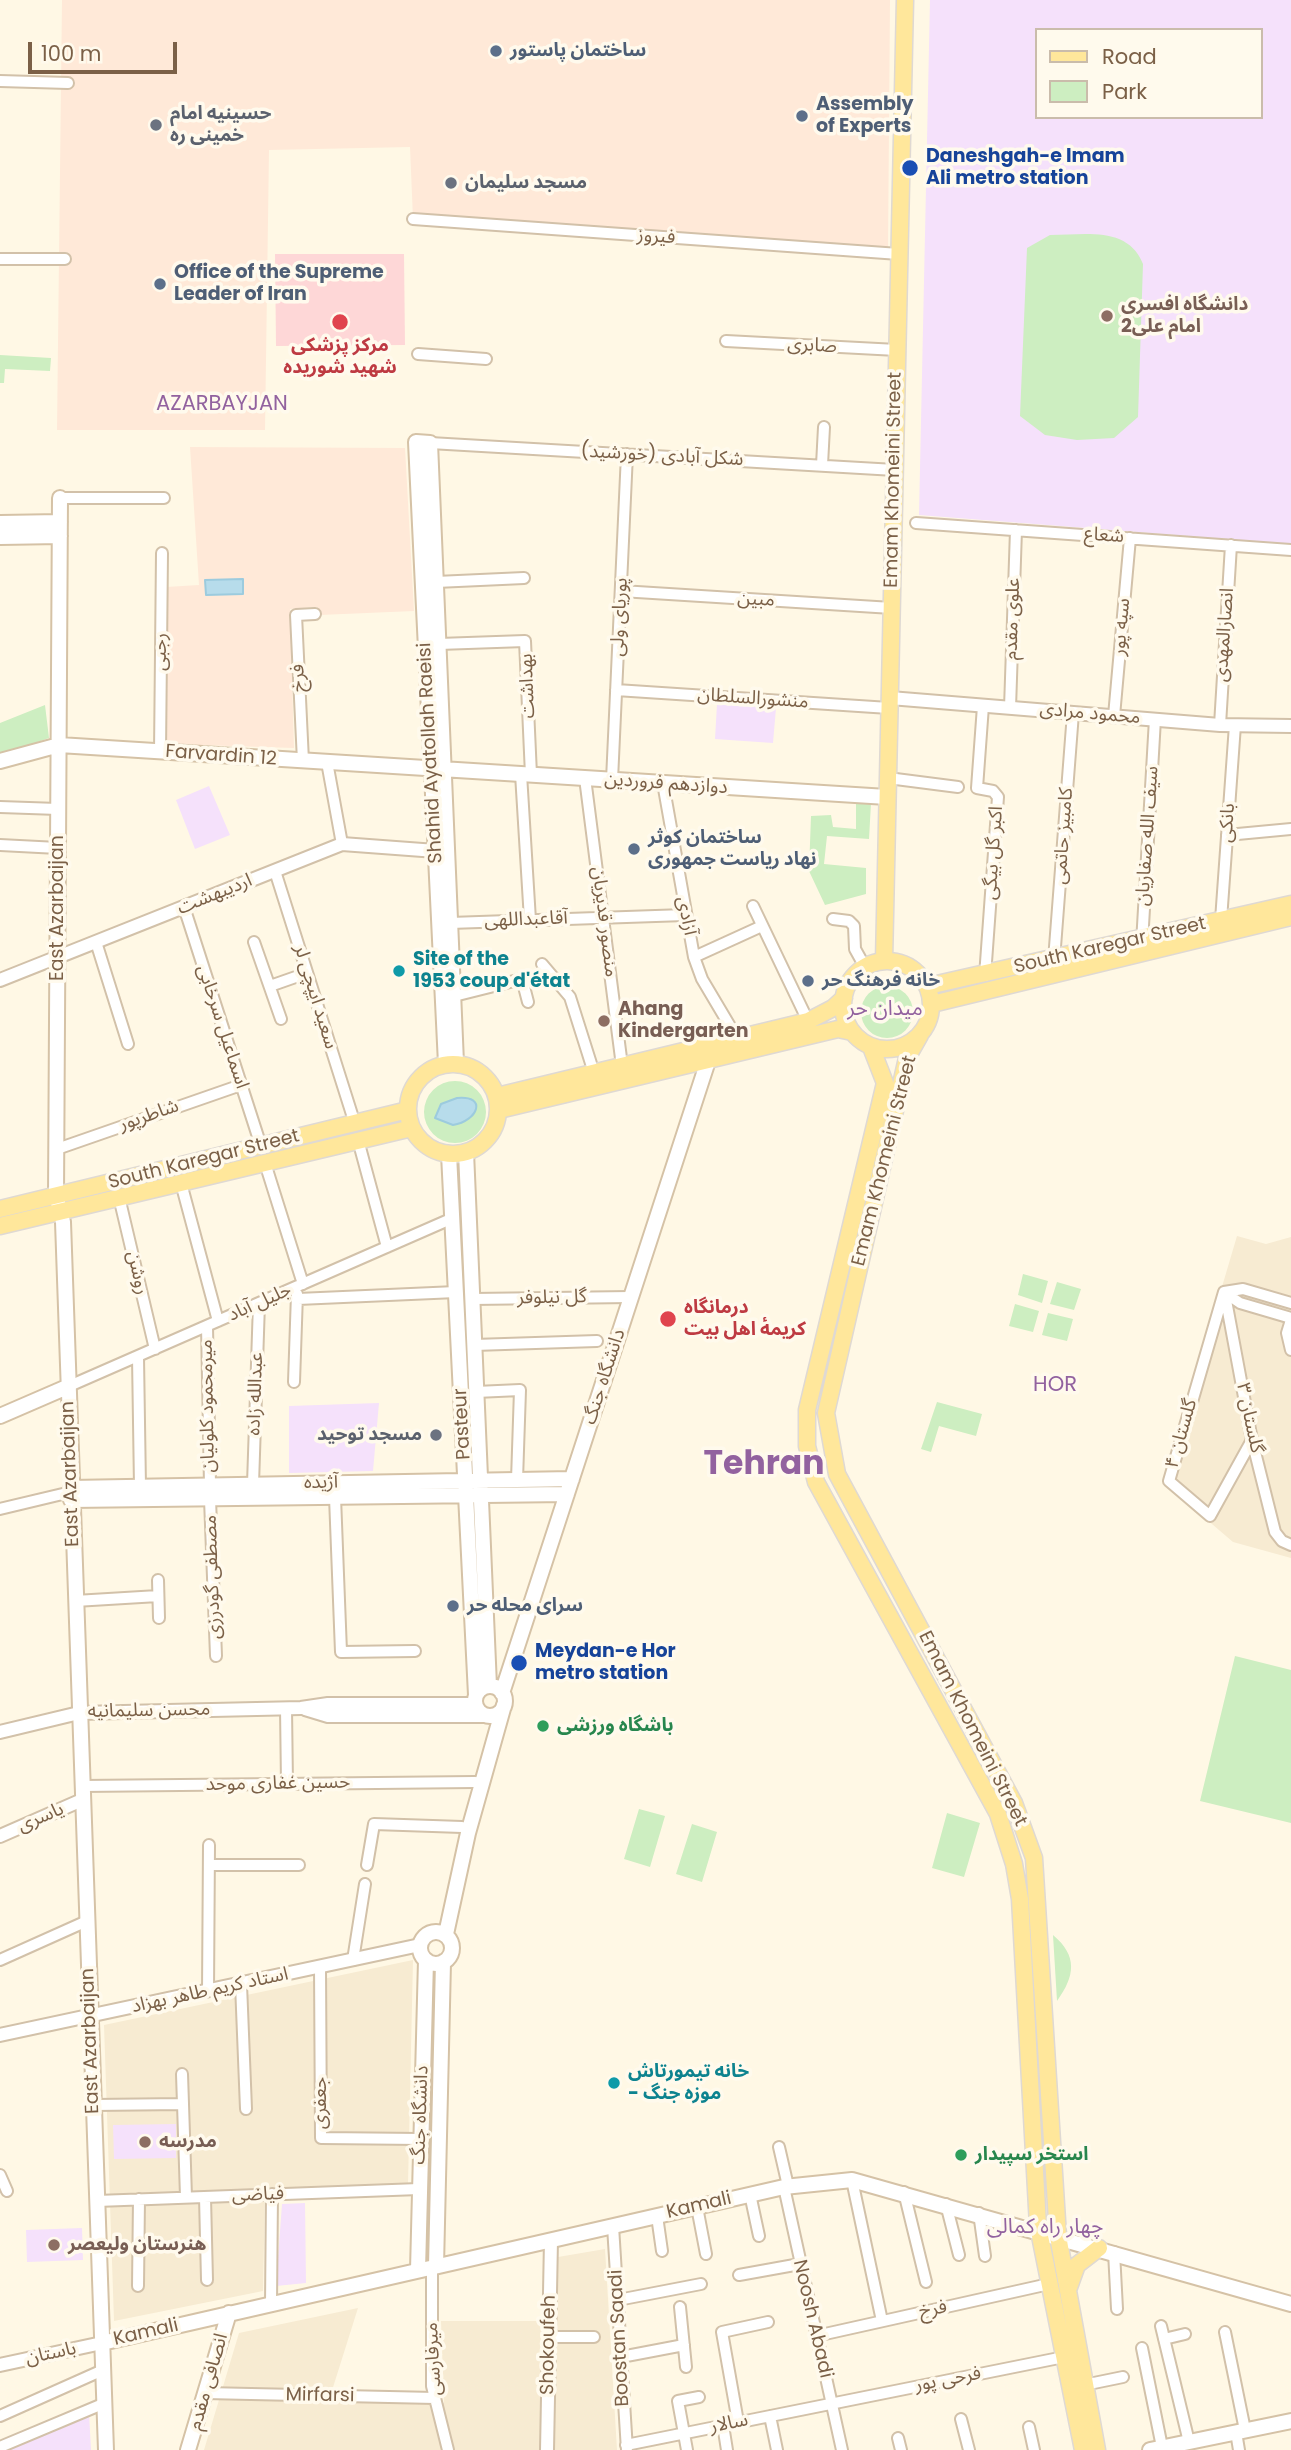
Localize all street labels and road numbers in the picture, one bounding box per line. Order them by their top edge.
street label: فیروز [636,224,676,250]
street label: صابری [787,333,837,359]
street label: Emam Khomeini Street [881,372,907,588]
street label: شکل آبادی (خورشید) [580,440,744,472]
street label: شعاع [1083,523,1125,549]
street label: پوریای ولی [607,577,633,657]
street label: علوی مقدم [1000,577,1026,661]
street label: انصارالمهدی [1210,587,1240,683]
street label: مبین [737,588,775,612]
street label: سپه پور [1108,597,1136,657]
street label: رجبی [149,633,173,671]
street label: Shahid Ayatollah Raeisi [414,642,448,864]
street label: بهداشت [515,653,541,719]
street label: فرخ [287,663,311,693]
street label: منشورالسلطان [697,684,809,714]
street label: محمود مرادی [1039,698,1141,730]
street label: Farvardin 12 [164,741,278,771]
street label: سیف الله صفاریان [1132,765,1164,907]
street label: دوازدهم فروردین [603,768,729,800]
street label: کامبیز حاتمی [1049,787,1079,885]
street label: بانکی [1215,803,1241,843]
street label: اکبر گل بیگی [979,805,1009,901]
street label: East Azarbaijan [47,835,69,981]
street label: منصور قدیریان [586,866,622,978]
street label: اردیبهشت [174,870,256,920]
street label: آزادی [671,895,701,937]
street label: آقاعبداللهی [484,907,568,933]
street label: South Karegar Street [1012,913,1208,979]
street label: سعید ایپچی لر [288,942,342,1052]
street label: اسماعیل سرخابی [191,962,253,1092]
street label: Emam Khomeini Street [848,1053,922,1269]
street label: شاطرپور [116,1095,182,1137]
street label: South Karegar Street [106,1125,302,1195]
street label: روشن [121,1249,153,1297]
street label: جلیل آباد [225,1279,295,1327]
street label: گل نیلوفر [517,1286,587,1310]
street label: دانشگاه جنگ [579,1326,631,1428]
street label: میرمحمود کلولیان [195,1339,221,1473]
street label: عبدالله زاده [243,1352,269,1436]
street label: گلستان ۳ [1230,1381,1268,1455]
street label: Pasteur [450,1388,476,1460]
street label: گلستان ۴ [1161,1397,1203,1471]
street label: East Azarbaijan [57,1401,85,1547]
street label: آژیده [304,1471,338,1495]
street label: مصطفی گودرزی [199,1515,227,1639]
street label: Emam Khomeini Street [913,1628,1031,1830]
street label: محسن سلیمانیه [87,1699,211,1723]
street label: حسین غفاری موحد [206,1771,350,1797]
street label: یاسری [14,1798,68,1838]
street label: استاد کریم طاهر بهزاد [130,1963,290,2019]
street label: East Azarbaijan [77,1968,105,2114]
street label: دانشگاه جنگ [408,2065,434,2165]
street label: جعفری [310,2077,332,2129]
street label: فیاضی [231,2183,285,2207]
street label: Kamali [664,2187,734,2225]
street label: Noosh Abadi [787,2258,837,2380]
street label: Boostan Saadi [605,2269,635,2407]
street label: Shokoufeh [537,2295,561,2395]
street label: فرخ [917,2296,949,2324]
street label: Kamali [111,2314,181,2352]
street label: میرفارسی [421,2322,447,2396]
street label: انصافی مقدم [184,2331,234,2433]
street label: باستان [24,2338,78,2370]
street label: فرحی پور [913,2362,983,2398]
street label: Mirfarsi [285,2384,355,2408]
street label: سالار [708,2409,750,2439]

